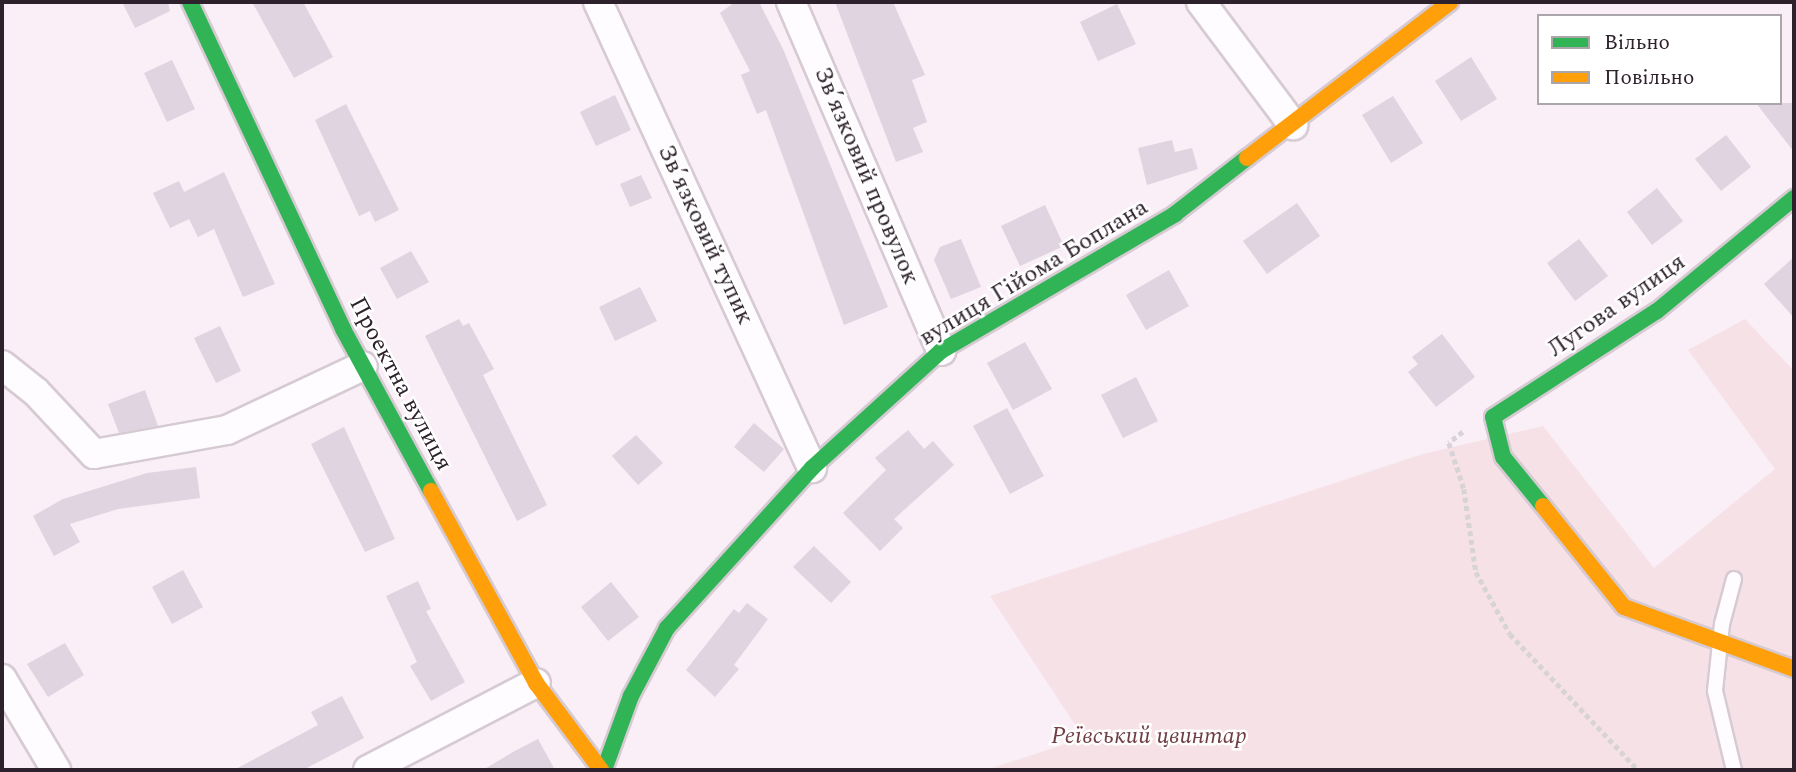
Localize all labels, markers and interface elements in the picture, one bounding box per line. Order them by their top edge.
legend [1537,14,1782,105]
text: Вільно [1604,27,1670,59]
text: Повільно [1604,62,1694,94]
street label: Звʼязковий провулок [807,63,925,289]
street label: Звʼязковий тупик [651,141,759,329]
street label: вулиця Гійома Боплана [915,193,1153,353]
street label: Лугова вулиця [1543,248,1691,364]
street label: Проектна вулиця [342,292,458,476]
park label: Реївський цвинтар [1051,723,1247,751]

